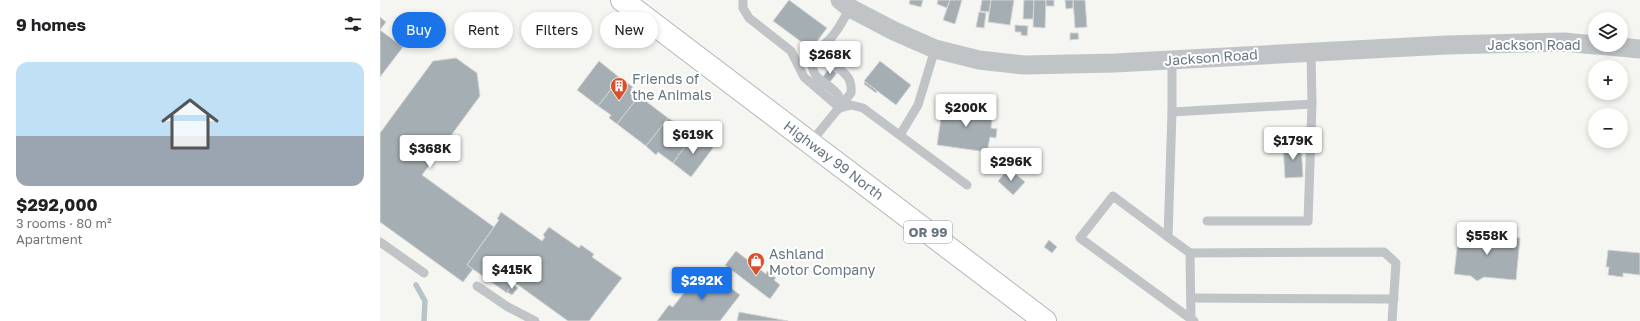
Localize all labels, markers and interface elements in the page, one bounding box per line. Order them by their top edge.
chip: Buy [392,12,446,48]
chip: Rent [454,12,513,48]
chip: Filters [521,12,592,48]
chip: New [600,12,658,48]
map controls [1588,12,1628,148]
button: layers [1588,12,1628,52]
icon: filters [342,13,364,35]
text: 9 homes [16,14,86,35]
street label: Jackson Road [1487,36,1581,53]
pin: $268K [802,41,858,75]
street label: Jackson Road [1164,45,1258,69]
text: $268K [809,46,851,62]
button: + [1588,60,1628,100]
place label: Friends of the Animals [632,70,712,103]
building icon: Friends of the Animals [609,76,629,101]
icon: home [154,88,226,160]
pin: $200K [938,94,994,128]
text: $200K [945,99,987,115]
button: − [1588,108,1628,148]
street label: Highway 99 North [781,117,887,203]
pin: $619K [665,121,721,155]
text: $619K [672,126,714,142]
pin: $179K [1265,127,1321,161]
text: $179K [1273,132,1313,148]
pin: $368K [402,135,458,169]
text: $368K [409,140,451,156]
pin: $296K [983,148,1039,182]
text: $296K [990,153,1032,169]
text: $292,000 [16,194,98,215]
text: 3 rooms · 80 m² [16,215,112,231]
road number: OR 99 [904,221,952,243]
pin: $558K [1459,222,1515,256]
text: $558K [1466,227,1508,243]
text: Apartment [16,231,83,247]
place label: Ashland Motor Company [769,245,876,278]
shop icon: Ashland Motor Company [746,251,766,276]
pin: $415K [484,256,540,290]
text: $415K [492,261,532,277]
pin: $292K [674,267,730,301]
text: $292K [681,272,723,288]

